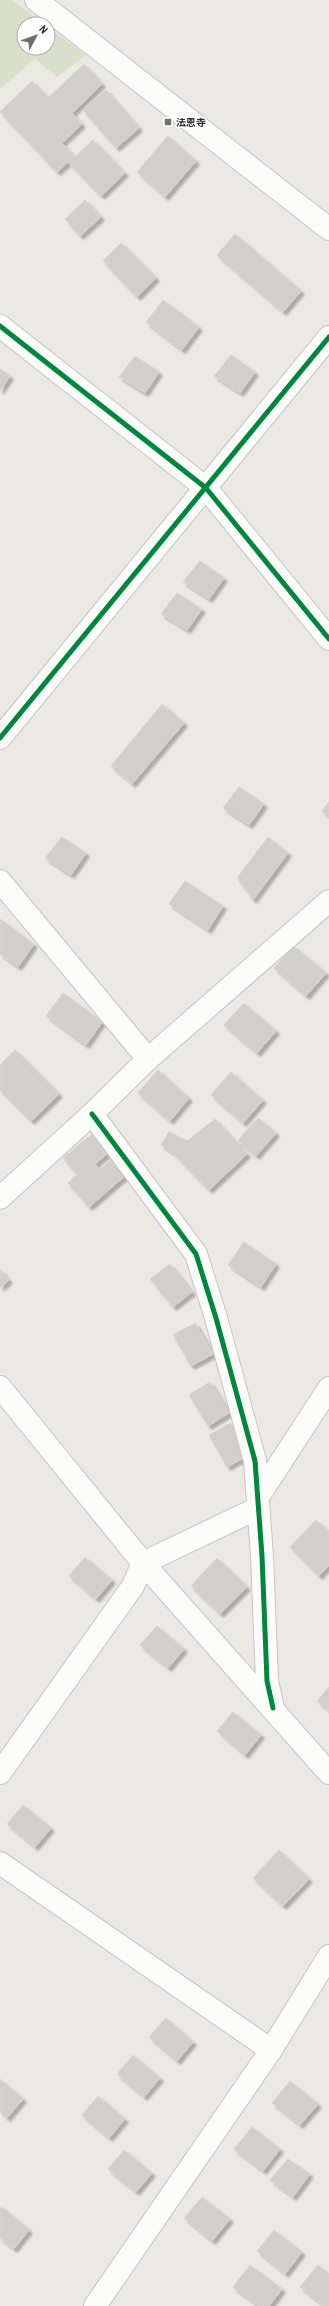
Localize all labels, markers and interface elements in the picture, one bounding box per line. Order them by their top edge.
north arrow [16,16,56,56]
text: N [36,22,51,36]
place label: 法恩寺 [176,116,206,129]
marker: 法恩寺 [163,117,173,127]

